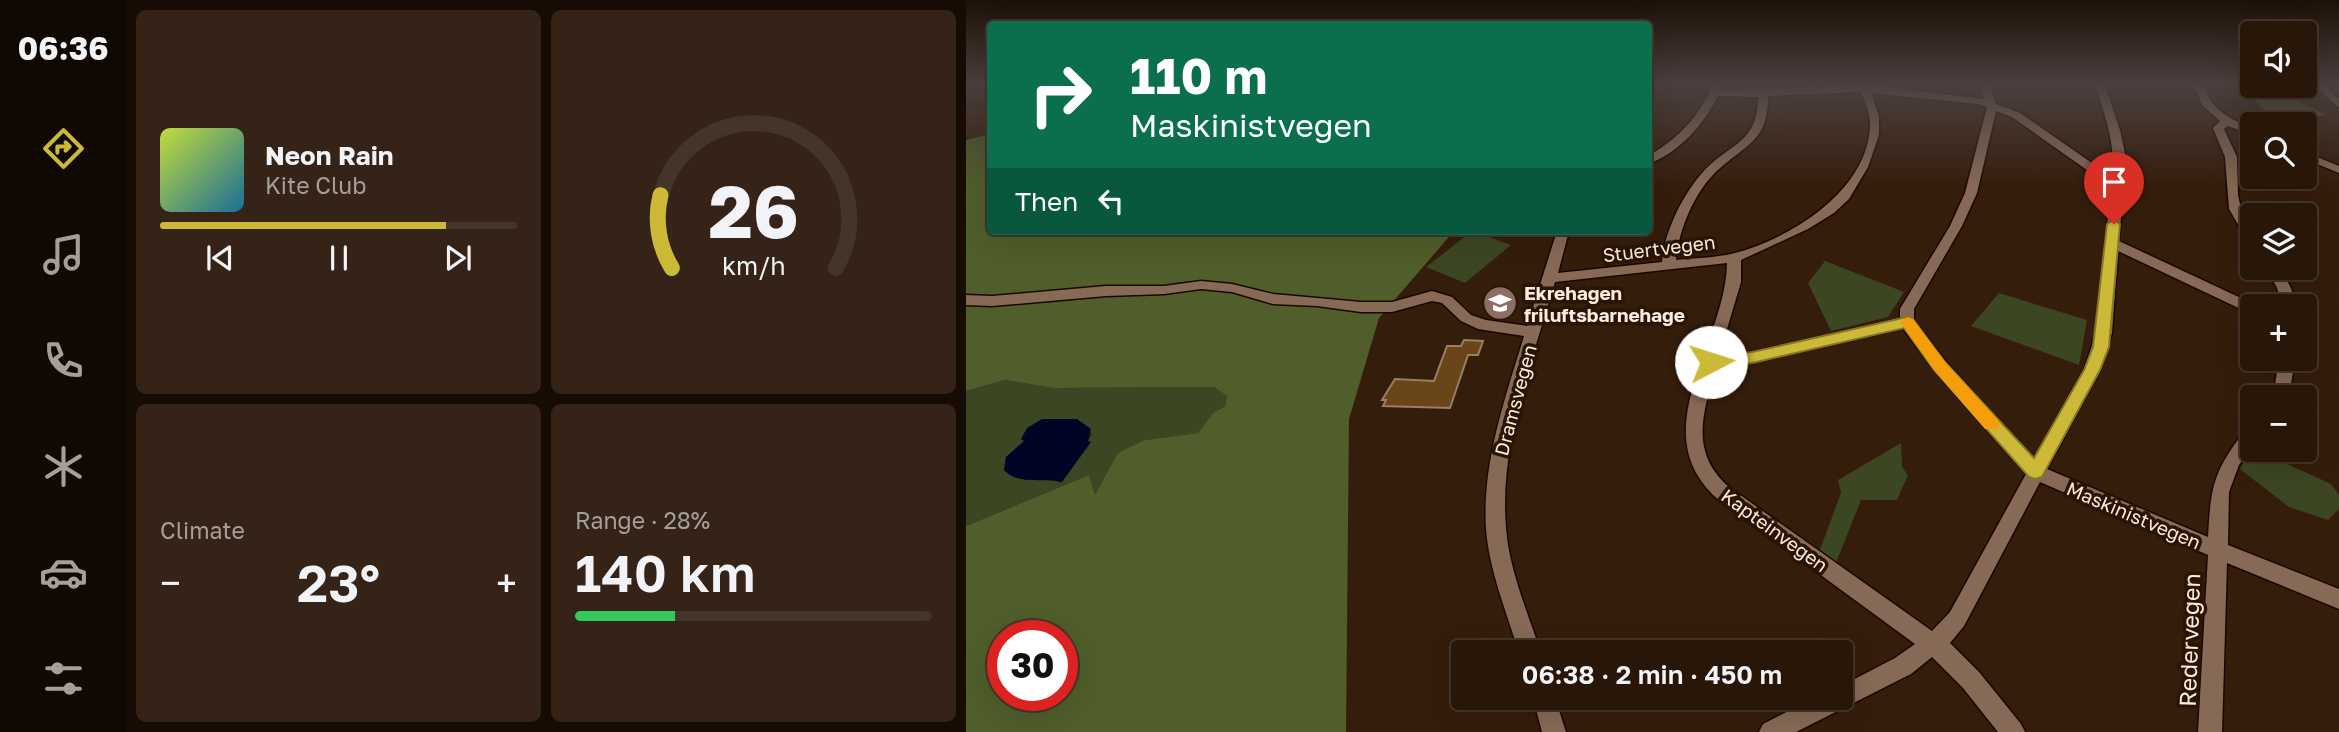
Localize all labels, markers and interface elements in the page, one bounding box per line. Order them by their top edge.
map controls [2240,21,2317,462]
button: sound [2240,21,2317,98]
text: 06:36 [17,29,109,67]
text: 110 m [1130,46,1267,105]
icon: right [1015,49,1106,140]
text: Maskinistvegen [1130,106,1372,144]
button: search [2240,112,2317,189]
icon: directions [39,124,88,173]
text: Neon Rain [265,140,394,171]
pin [2084,152,2144,224]
icon: arrive [2095,163,2133,201]
text: 26 [708,168,799,255]
text: Kite Club [265,171,366,199]
icon: left [1092,182,1130,220]
text: Then [1015,186,1078,217]
button: layers [2240,203,2317,280]
icon: music [39,230,88,279]
street label: Stuertvegen [1601,230,1717,266]
icon: previous [201,239,239,277]
icon: pause [320,239,358,277]
icon: next [439,239,477,277]
text: km/h [722,250,785,281]
place label: Ekrehagen friluftsbarnehage [1524,281,1685,326]
school or university icon: Ekrehagen friluftsbarnehage [1481,284,1519,322]
button: + [2240,294,2317,371]
position arrow [1674,325,1748,399]
icon: phone [39,336,88,385]
street label: Dramsvegen [1489,342,1541,458]
button: − [2240,385,2317,462]
icon: climate [39,442,88,491]
street label: Maskinistvegen [2063,476,2205,554]
street label: Kapteinvegen [1717,484,1833,576]
text: Range · 28% [575,506,710,534]
text: Climate [160,516,245,544]
text: 140 km [575,541,756,603]
icon: car [39,548,88,597]
text: 23° [297,551,380,613]
text: − [160,560,181,605]
text: + [496,560,517,605]
street label: Redervegen [2173,573,2205,707]
speed limit sign: 30 [987,620,1078,711]
icon: filters [39,654,88,703]
text: 06:38 · 2 min · 450 m [1522,659,1782,690]

